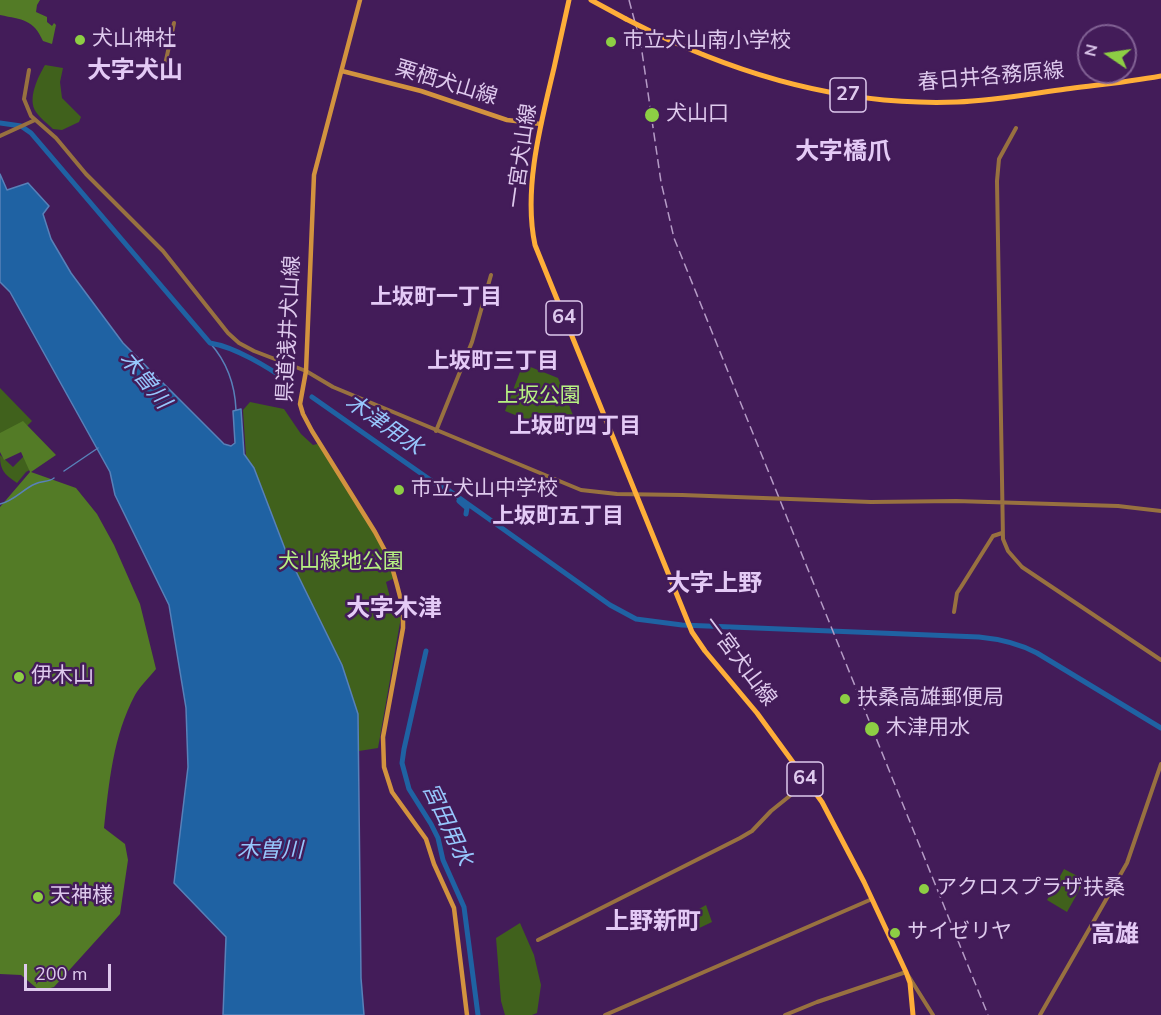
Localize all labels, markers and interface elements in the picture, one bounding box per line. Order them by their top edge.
north arrow [1077,24,1137,84]
place label: 犬山神社 [92,27,176,53]
place label: 市立犬山南小学校 [623,29,791,55]
marker: 犬山神社 [73,33,87,47]
marker: 市立犬山南小学校 [604,35,618,49]
text: N [1079,42,1103,59]
street label: 栗栖犬山線 [392,57,500,111]
district label: 大字犬山 [87,58,183,86]
street label: 春日井各務原線 [917,59,1065,97]
road number: 27 [830,78,866,112]
street label: 一宮犬山線 [503,102,543,210]
place label: 犬山口 [666,102,729,128]
marker: 犬山口 [643,106,661,124]
district label: 大字橋爪 [795,139,891,167]
street label: 県道浅井犬山線 [274,255,306,403]
district label: 上坂町一丁目 [370,286,502,312]
road number: 64 [546,301,582,335]
water label: 木曽川 [113,347,175,415]
district label: 上坂町三丁目 [427,350,559,376]
park label: 上坂公園 [497,384,581,410]
water label: 木津用水 [339,390,427,462]
district label: 上坂町四丁目 [509,415,641,441]
place label: 市立犬山中学校 [411,477,558,503]
marker: 市立犬山中学校 [392,483,406,497]
district label: 上坂町五丁目 [492,505,624,531]
park label: 犬山緑地公園 [278,550,404,576]
district label: 大字上野 [666,571,762,599]
district label: 大字木津 [346,596,442,624]
street label: 一宮犬山線 [697,612,781,712]
place label: 伊木山 [31,664,94,690]
marker: 伊木山 [12,670,26,684]
place label: 扶桑高雄郵便局 [857,686,1004,712]
marker: 扶桑高雄郵便局 [838,692,852,706]
place label: 木津用水 [886,716,970,742]
marker: 木津用水 [863,720,881,738]
road number: 64 [787,762,823,796]
water label: 宮田用水 [415,780,477,870]
water label: 木曽川 [237,839,303,865]
place label: アクロスプラザ扶桑 [936,876,1125,902]
marker: アクロスプラザ扶桑 [917,882,931,896]
place label: 天神様 [50,884,113,910]
marker: 天神様 [31,890,45,904]
district label: 上野新町 [605,909,701,937]
place label: サイゼリヤ [907,920,1012,946]
district label: 高雄 [1091,922,1139,950]
marker: サイゼリヤ [888,926,902,940]
scale bar [27,952,114,990]
text: 200 m [35,962,87,986]

